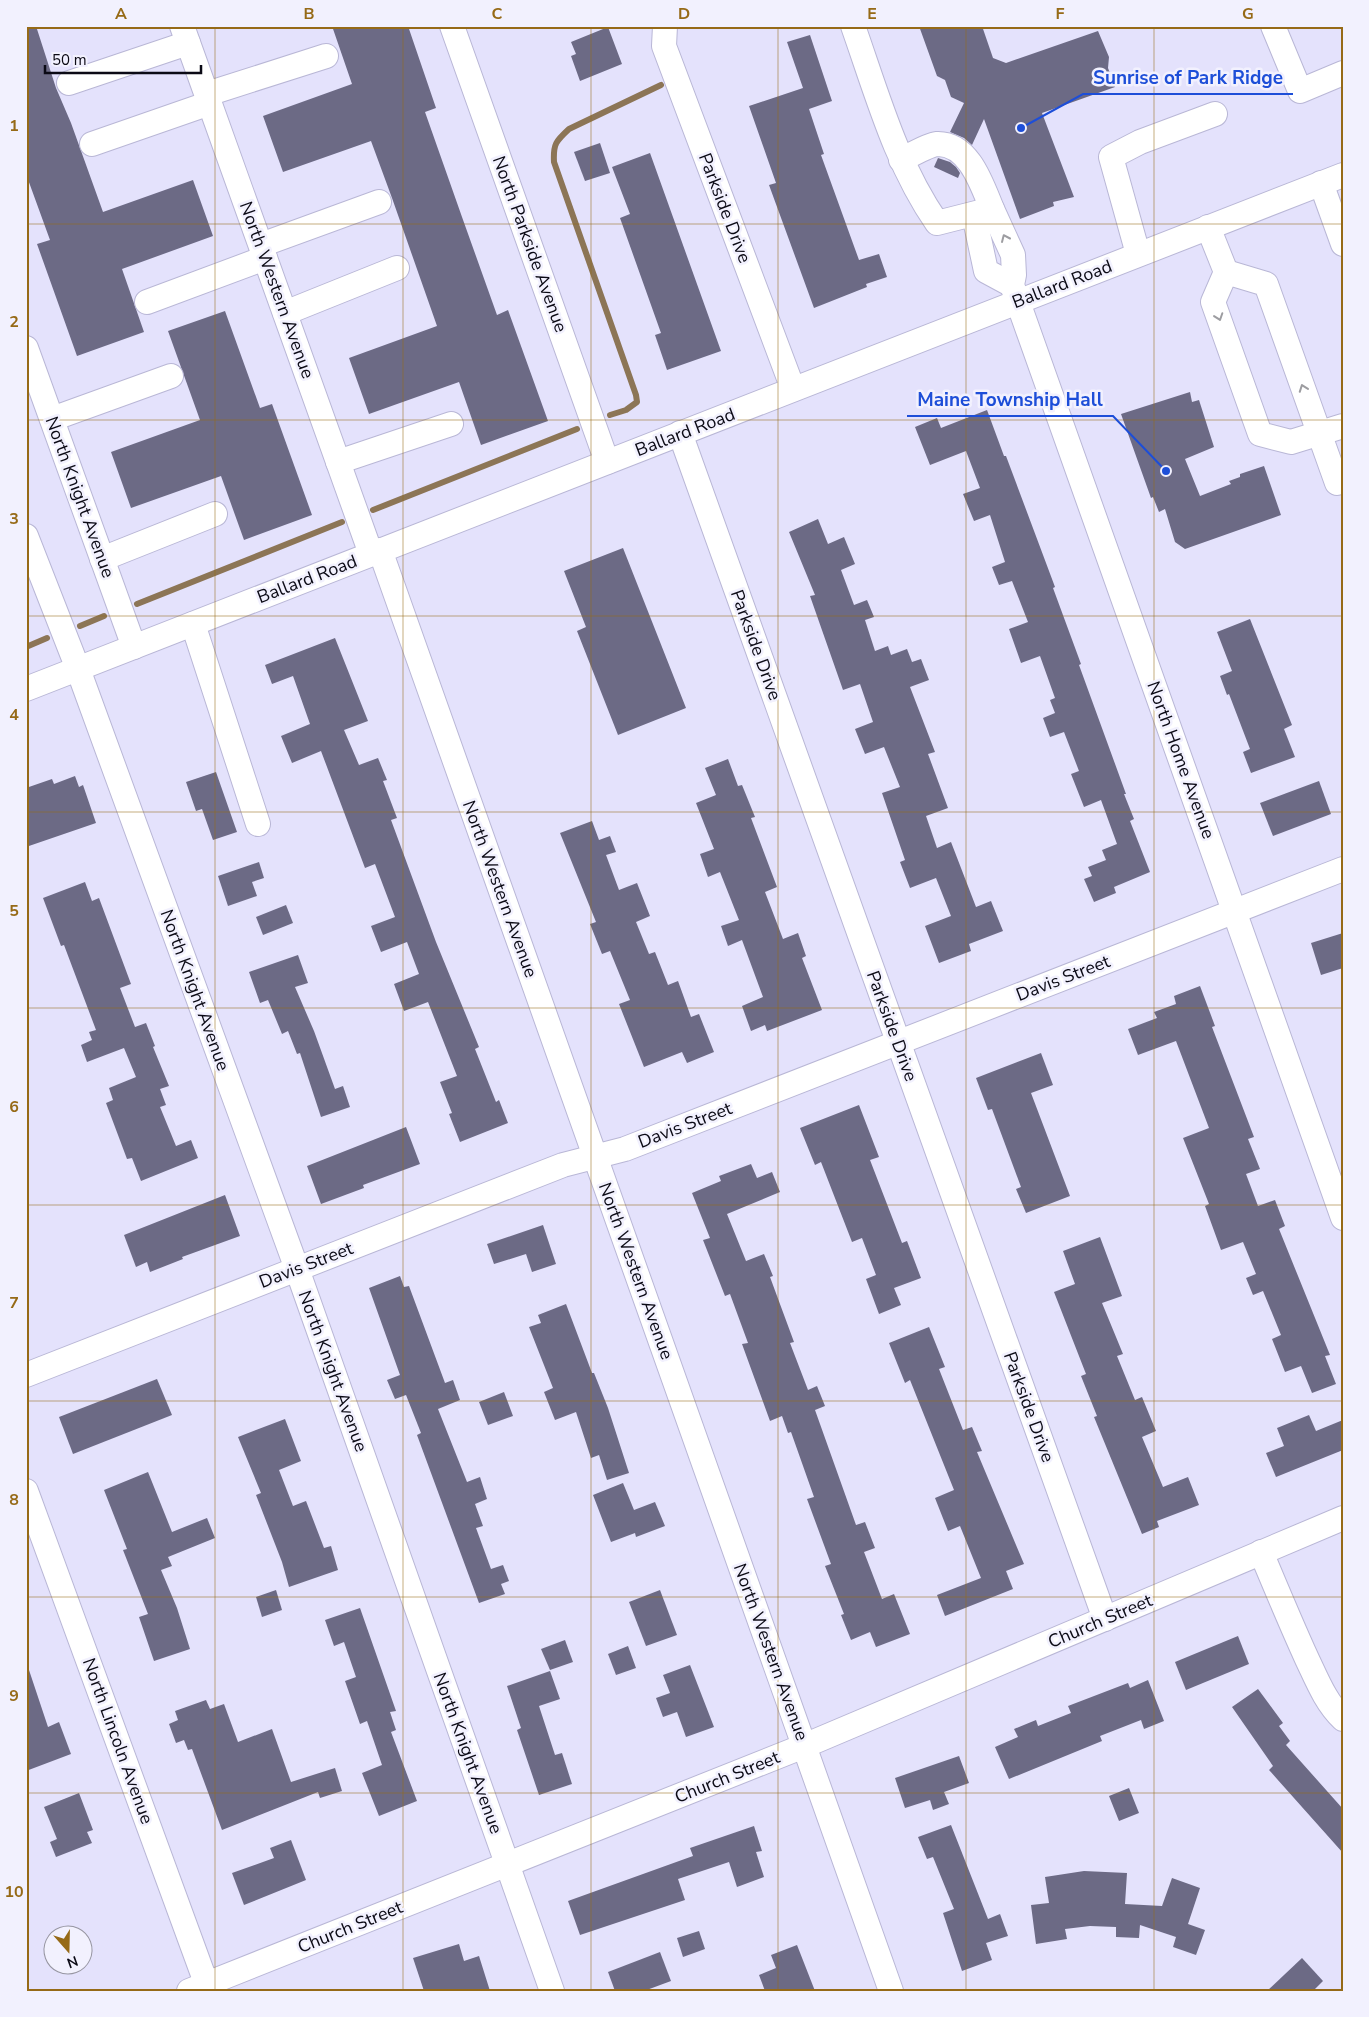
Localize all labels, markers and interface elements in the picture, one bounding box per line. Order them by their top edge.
text: A [115,3,127,25]
text: B [303,3,315,25]
text: C [492,3,503,25]
text: D [678,3,690,25]
text: E [867,3,877,25]
text: F [1056,3,1065,25]
text: G [1242,3,1254,25]
scale bar [45,42,201,74]
text: 50 m [52,50,87,70]
callout: Sunrise of Park Ridge [1083,60,1293,94]
text: Sunrise of Park Ridge [1093,65,1283,91]
text: 1 [9,115,19,137]
street label: Parkside Drive [693,150,757,266]
street label: North Parkside Avenue [487,153,573,335]
street label: North Western Avenue [234,198,320,382]
one-way arrow [1001,234,1012,243]
street label: Ballard Road [1009,254,1115,314]
text: 2 [9,311,19,333]
one-way arrow [1213,313,1223,321]
callout: Maine Township Hall [907,382,1113,416]
one-way arrow [1299,384,1309,392]
text: Maine Township Hall [917,387,1103,413]
street label: Ballard Road [632,402,738,462]
street label: North Knight Avenue [40,413,120,581]
text: 3 [9,508,19,530]
street label: Ballard Road [254,549,360,609]
street label: Parkside Drive [725,586,787,704]
street label: North Home Avenue [1141,678,1221,842]
text: 4 [9,704,19,726]
street label: North Western Avenue [457,797,543,981]
text: 5 [9,900,19,922]
street label: North Knight Avenue [155,906,235,1074]
street label: Davis Street [1013,949,1114,1007]
street label: Parkside Drive [861,967,923,1085]
text: 6 [9,1096,19,1118]
street label: Davis Street [635,1096,736,1154]
street label: North Western Avenue [593,1179,679,1363]
street label: Davis Street [256,1236,357,1294]
street label: North Knight Avenue [293,1287,373,1455]
text: 7 [9,1292,19,1314]
street label: Parkside Drive [998,1348,1060,1466]
text: 8 [9,1489,19,1511]
street label: North Western Avenue [728,1560,814,1744]
street label: Church Street [1044,1588,1156,1654]
street label: North Lincoln Avenue [77,1655,159,1827]
street label: North Knight Avenue [428,1669,508,1837]
text: 9 [9,1685,19,1707]
street label: Church Street [671,1745,784,1809]
text: 10 [4,1881,24,1903]
street label: Church Street [294,1895,407,1959]
north arrow [42,1924,92,1974]
text: N [64,1951,80,1972]

